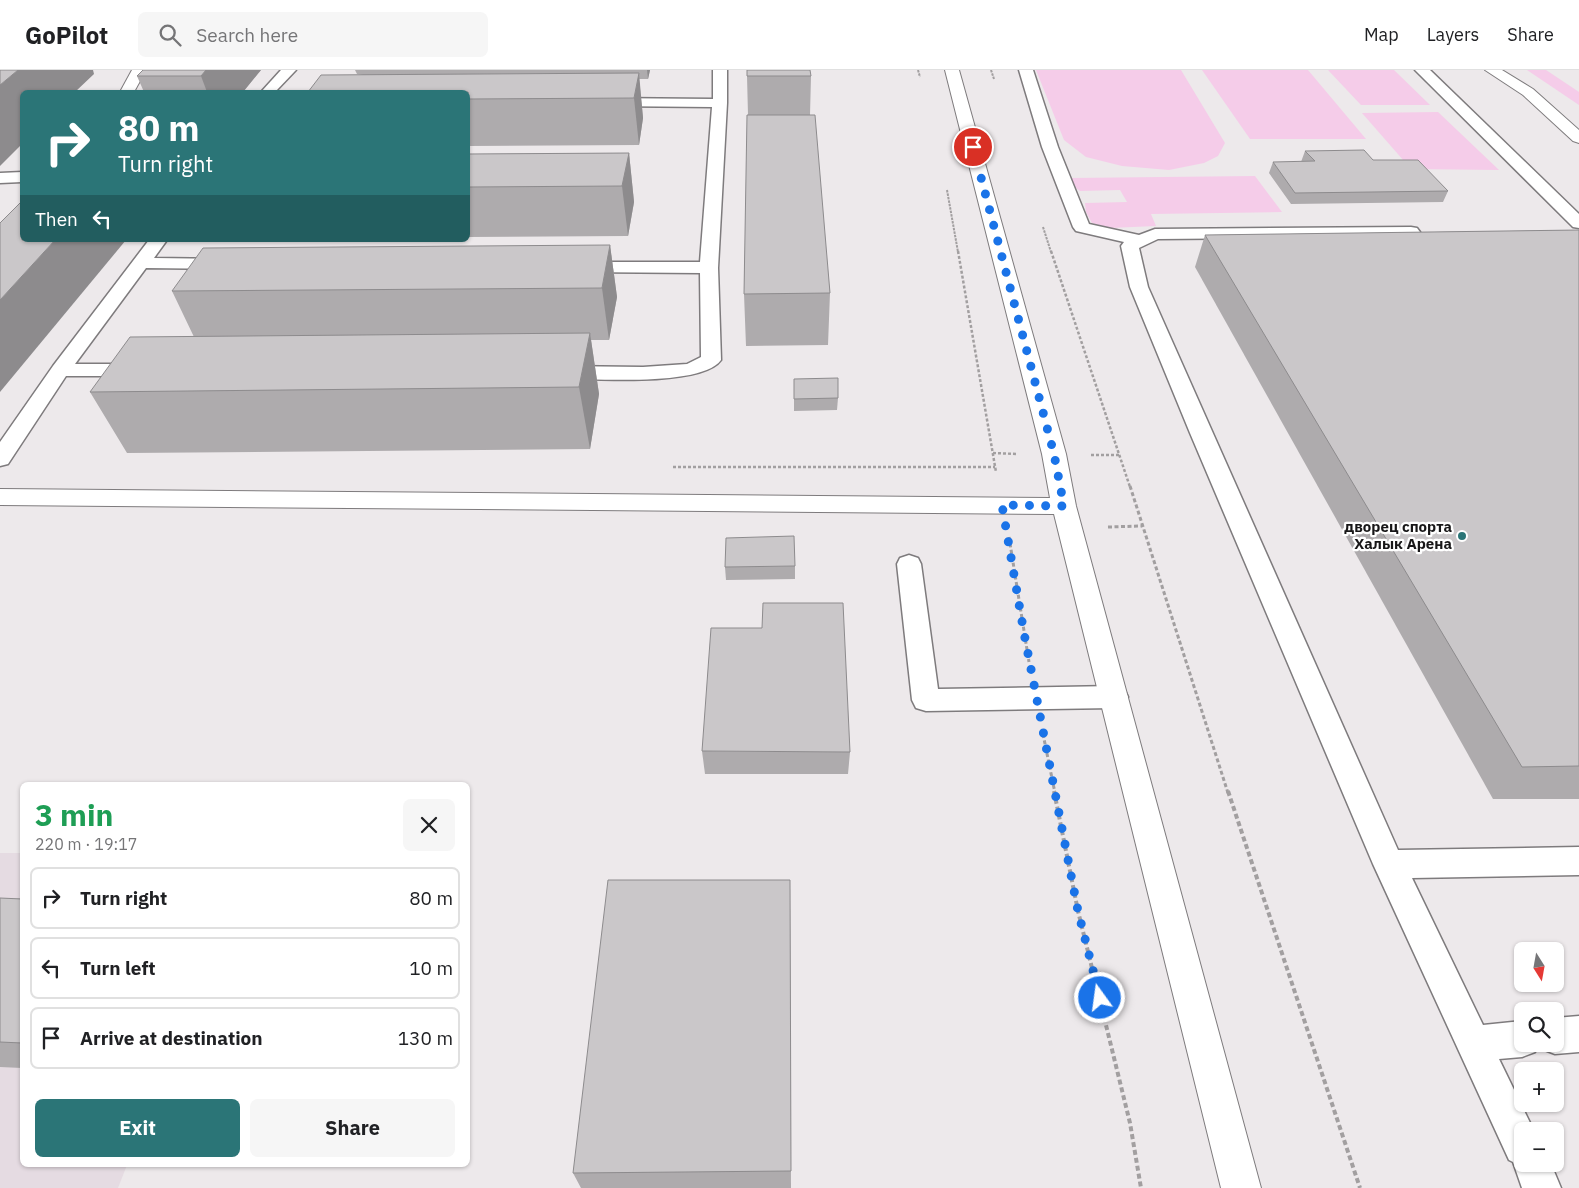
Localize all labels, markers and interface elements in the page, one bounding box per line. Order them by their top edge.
search box [138,12,488,57]
text: GoPilot [25,19,108,51]
icon: search [156,21,184,49]
text: Search here [196,23,298,47]
text: Map [1364,23,1399,46]
text: Layers [1427,23,1479,46]
text: Share [1507,23,1554,46]
text: 80 m [118,105,200,151]
icon: right [35,110,100,175]
pin [952,126,994,168]
icon: arrive [959,133,987,161]
text: Turn right [118,149,213,178]
icon: left [88,205,116,233]
text: Then [35,207,78,231]
place label: дворец спорта Халык Арена [1344,517,1452,553]
marker: дворец спорта Халык Арена [1456,530,1468,542]
text: 3 min [35,795,113,834]
button: close [403,799,455,851]
text: 220 m · 19:17 [35,834,137,854]
icon: right [37,884,65,912]
text: Turn right [80,886,167,910]
text: 80 m [409,886,453,910]
north arrow [1514,942,1564,992]
map controls [1514,942,1564,1172]
icon: left [37,954,65,982]
text: Turn left [80,956,156,980]
text: 10 m [409,956,453,980]
position arrow [1073,971,1125,1023]
button: search [1514,1002,1564,1052]
icon: arrive [37,1024,65,1052]
text: Arrive at destination [80,1026,263,1050]
text: 130 m [398,1026,453,1050]
button: + [1514,1062,1564,1112]
button: Exit [35,1099,240,1157]
button: Share [250,1099,455,1157]
button: − [1514,1122,1564,1172]

